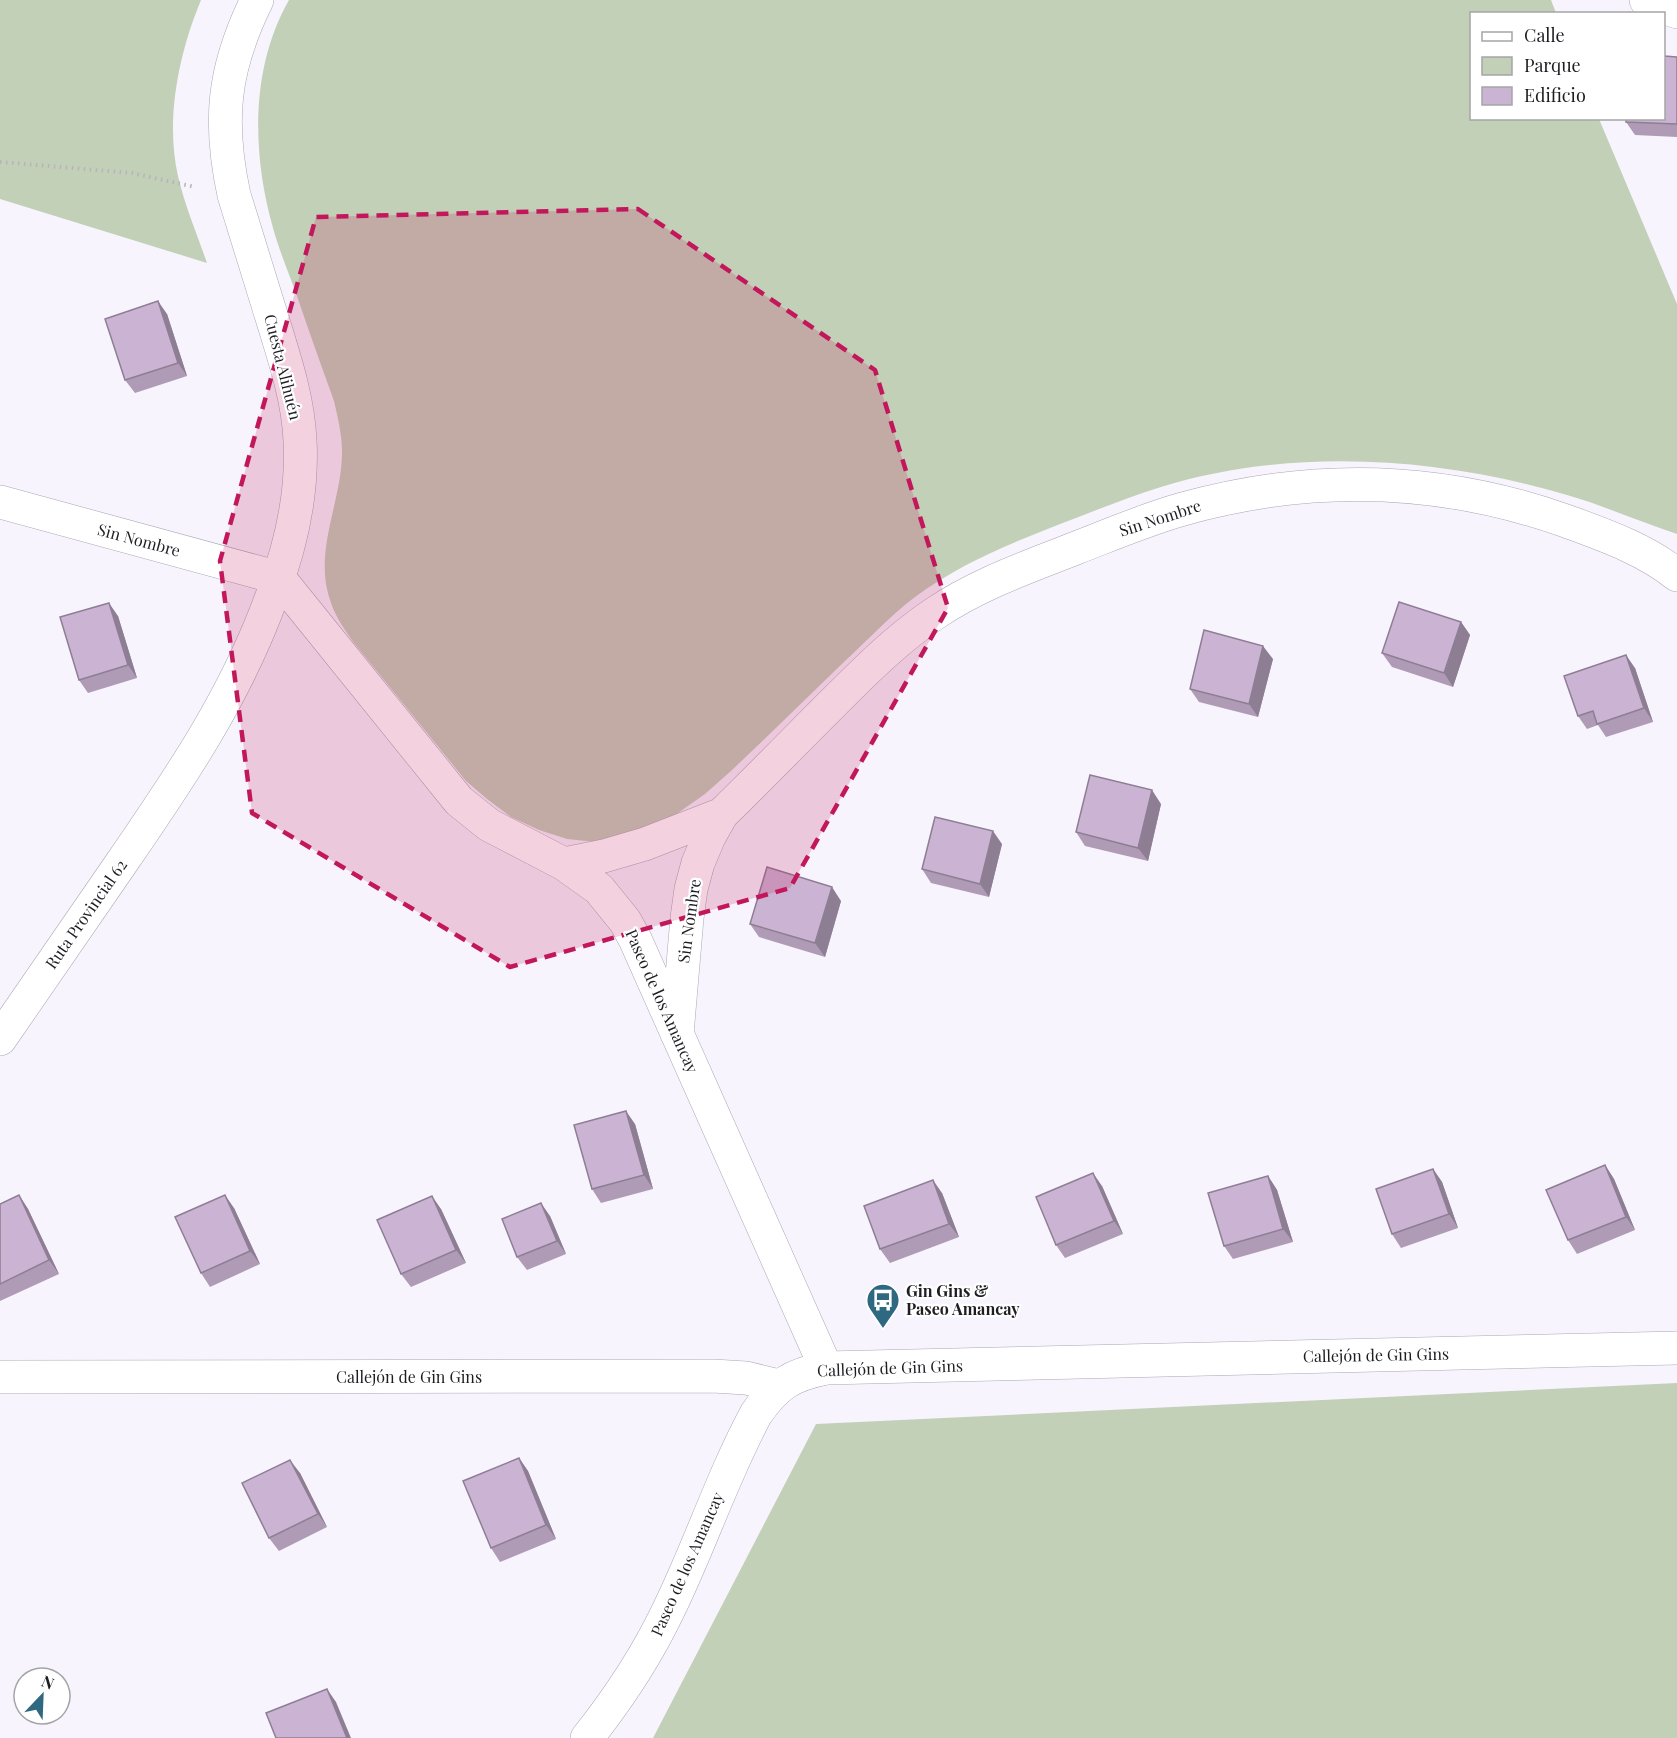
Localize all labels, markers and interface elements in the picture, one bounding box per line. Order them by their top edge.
legend [1470,12,1665,120]
text: Calle [1524,23,1565,47]
text: Parque [1524,53,1581,77]
text: Edificio [1524,83,1586,107]
street label: Cuesta Alihuén [260,312,307,422]
street label: Sin Nombre [1116,494,1203,541]
street label: Sin Nombre [95,518,183,561]
street label: Ruta Provincial 62 [40,855,131,973]
street label: Sin Nombre [672,877,705,964]
street label: Paseo de los Amancay [621,926,704,1076]
place label: Gin Gins & Paseo Amancay [906,1280,1020,1319]
bus stop icon: Gin Gins & Paseo Amancay [865,1282,901,1329]
street label: Callejón de Gin Gins [1303,1343,1449,1366]
street label: Callejón de Gin Gins [817,1354,963,1381]
street label: Callejón de Gin Gins [336,1366,482,1387]
street label: Paseo de los Amancay [645,1489,728,1639]
north arrow [12,1666,72,1726]
text: N [39,1670,58,1694]

